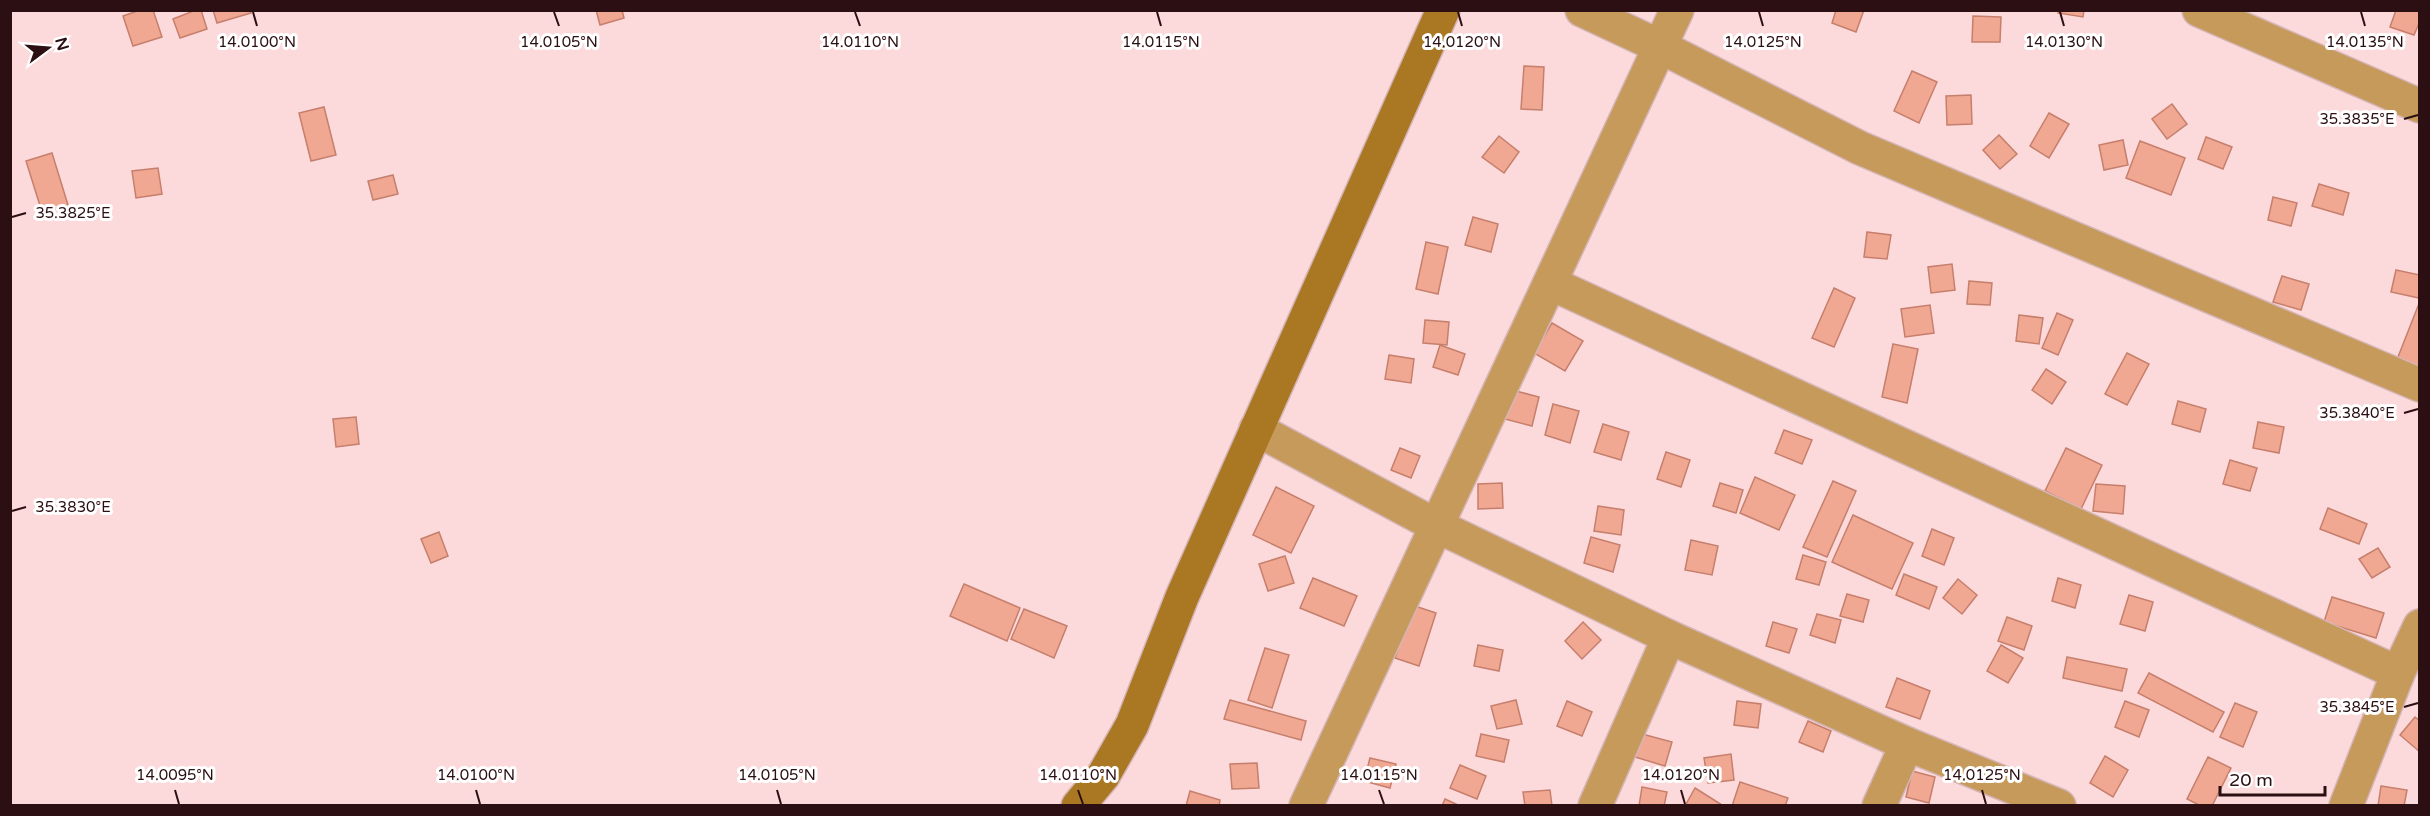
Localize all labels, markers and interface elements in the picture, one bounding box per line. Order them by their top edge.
north arrow [18,18,78,78]
text: 14.0100°N [218,33,296,51]
text: 14.0105°N [520,33,598,51]
text: 14.0110°N [821,33,899,51]
text: 14.0115°N [1122,33,1200,51]
text: 14.0120°N [1423,33,1501,51]
text: 14.0125°N [1724,33,1802,51]
text: 14.0130°N [2025,33,2103,51]
text: 14.0135°N [2326,33,2404,51]
text: N [50,35,73,53]
text: 35.3835°E [2319,110,2395,128]
text: 35.3825°E [35,204,111,222]
text: 35.3840°E [2319,404,2395,422]
text: 35.3830°E [35,498,111,516]
text: 35.3845°E [2319,698,2395,716]
scale bar [2220,759,2325,797]
text: 14.0095°N [136,766,214,784]
text: 14.0100°N [437,766,515,784]
text: 14.0105°N [738,766,816,784]
text: 14.0110°N [1039,766,1117,784]
text: 14.0115°N [1340,766,1418,784]
text: 14.0120°N [1642,766,1720,784]
text: 14.0125°N [1943,766,2021,784]
text: 20 m [2229,769,2273,791]

